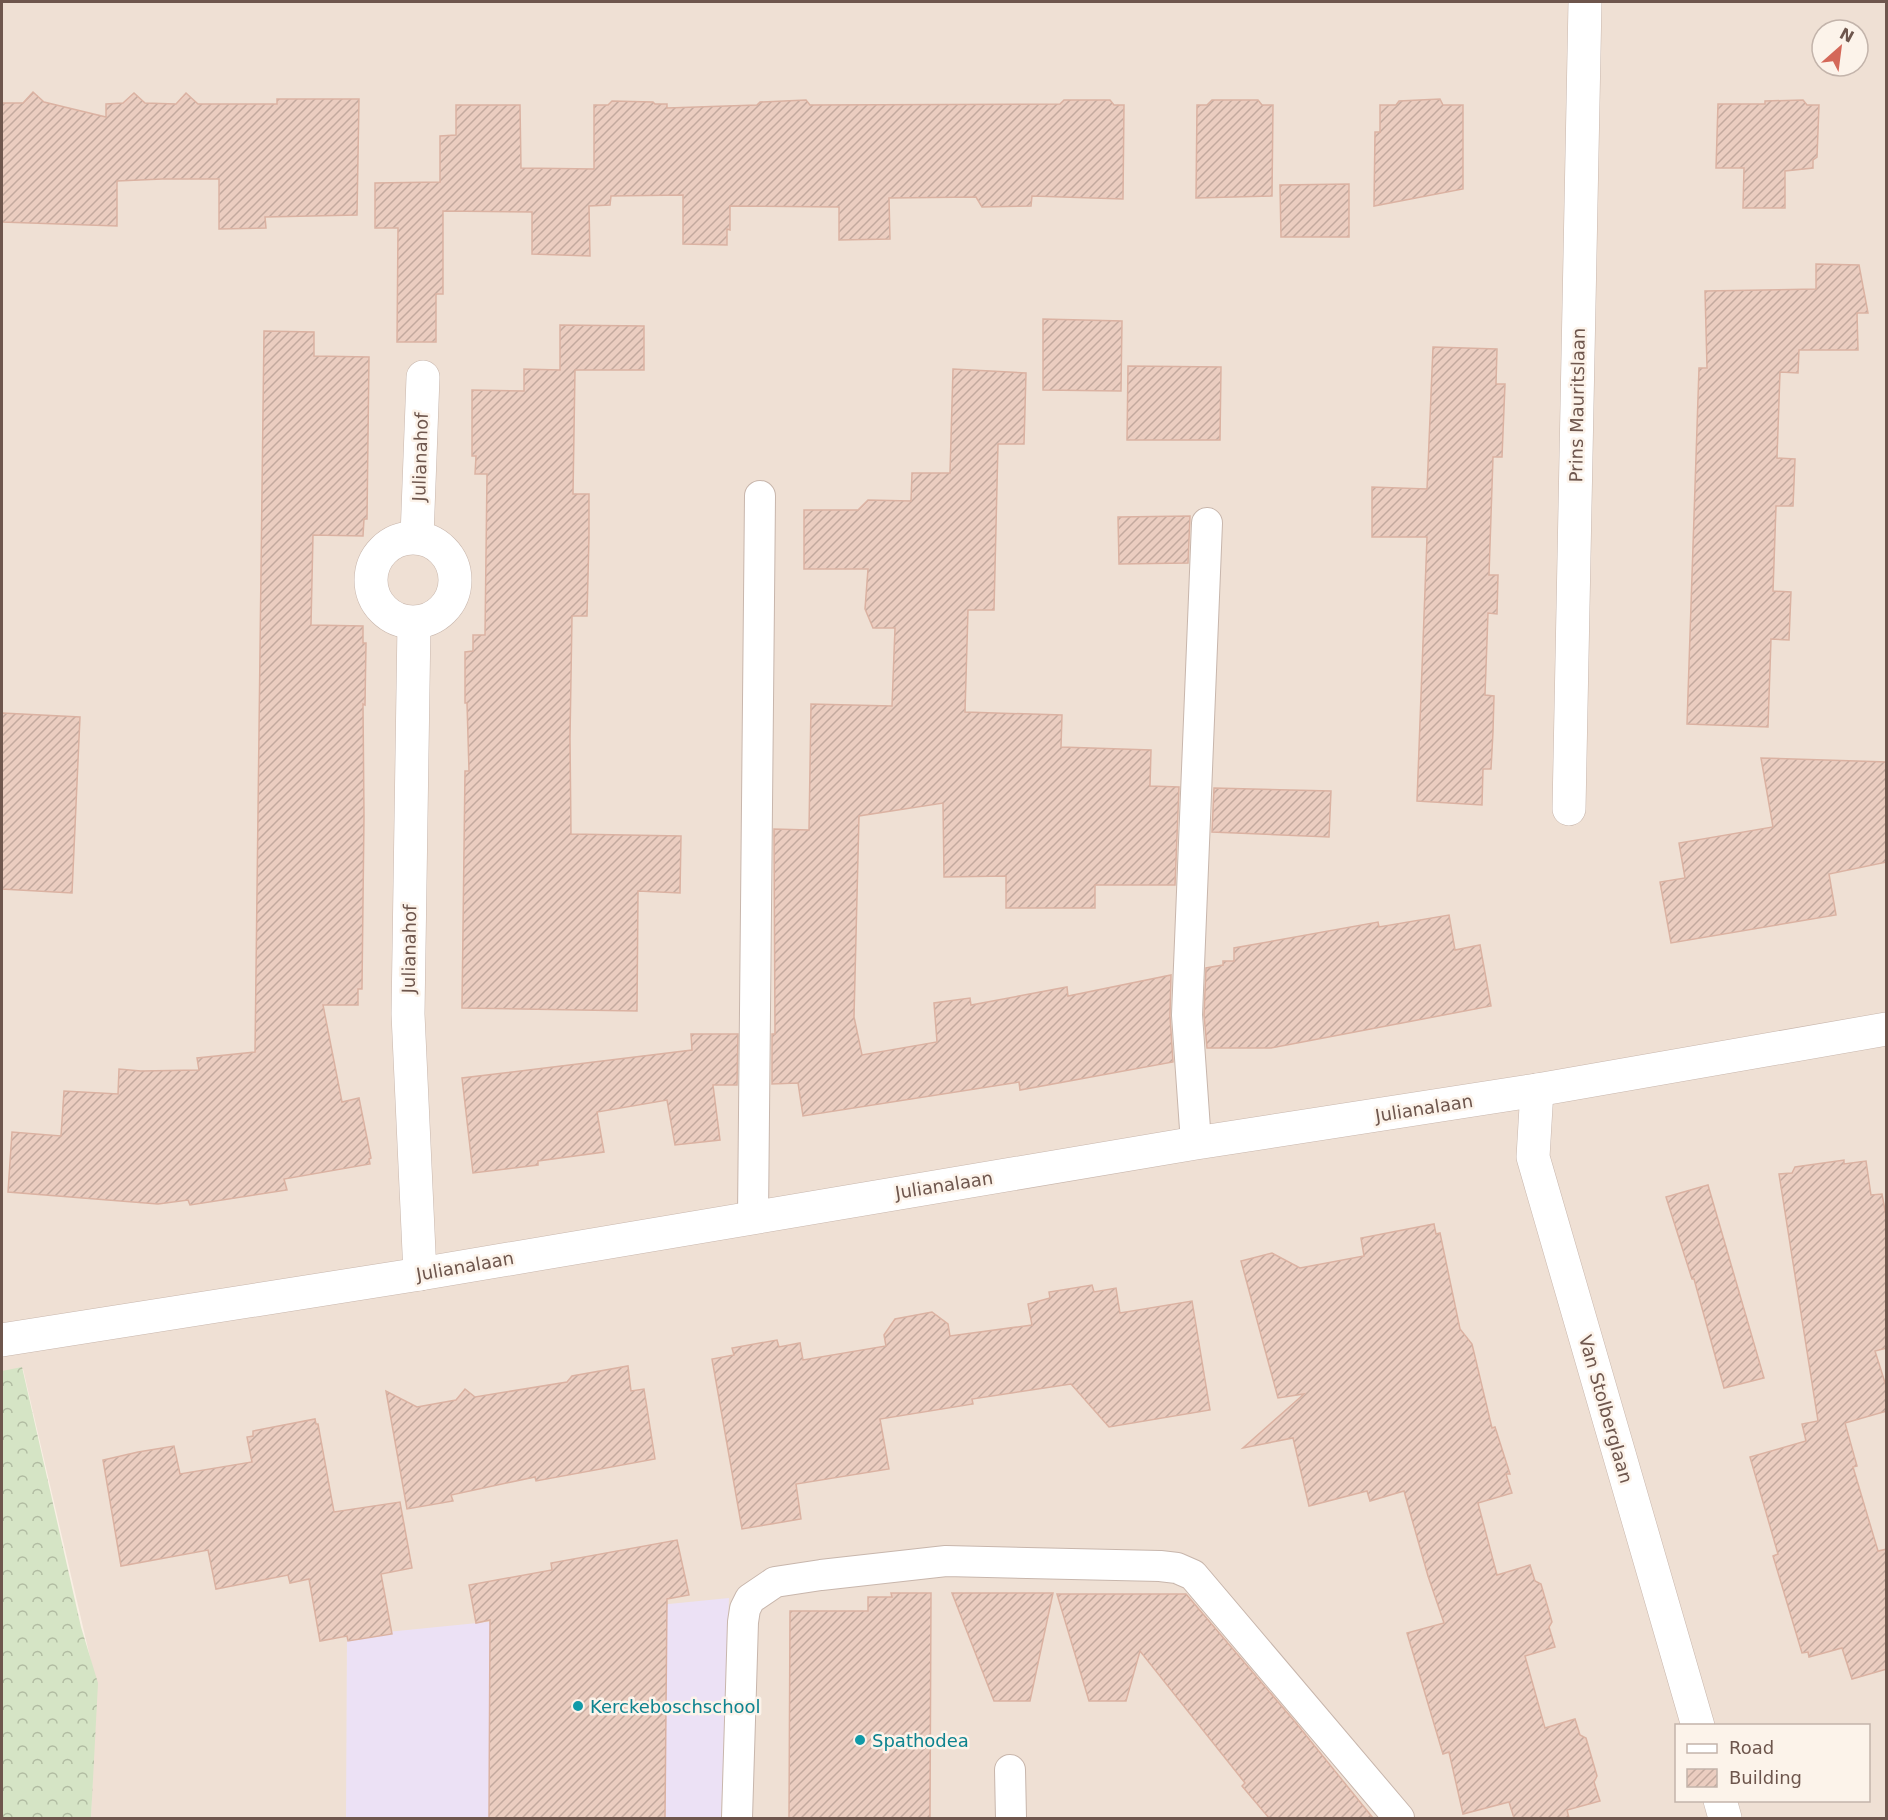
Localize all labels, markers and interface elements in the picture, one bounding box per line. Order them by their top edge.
north arrow [1810,18,1870,78]
text: N [1836,24,1857,47]
street label: Prins Mauritslaan [1565,327,1589,483]
street label: Julianahof [408,412,432,503]
street label: Julianahof [398,904,420,995]
street label: Julianalaan [1373,1090,1474,1126]
street label: Julianalaan [893,1167,994,1203]
street label: Julianalaan [414,1247,515,1285]
street label: Van Stolberglaan [1575,1333,1637,1485]
place label: Kerckeboschschool [590,1696,761,1717]
marker: Kerckeboschschool [571,1699,585,1713]
legend [1675,1724,1870,1802]
place label: Spathodea [872,1730,969,1751]
marker: Spathodea [853,1733,867,1747]
text: Road [1729,1737,1774,1758]
text: Building [1729,1767,1802,1788]

